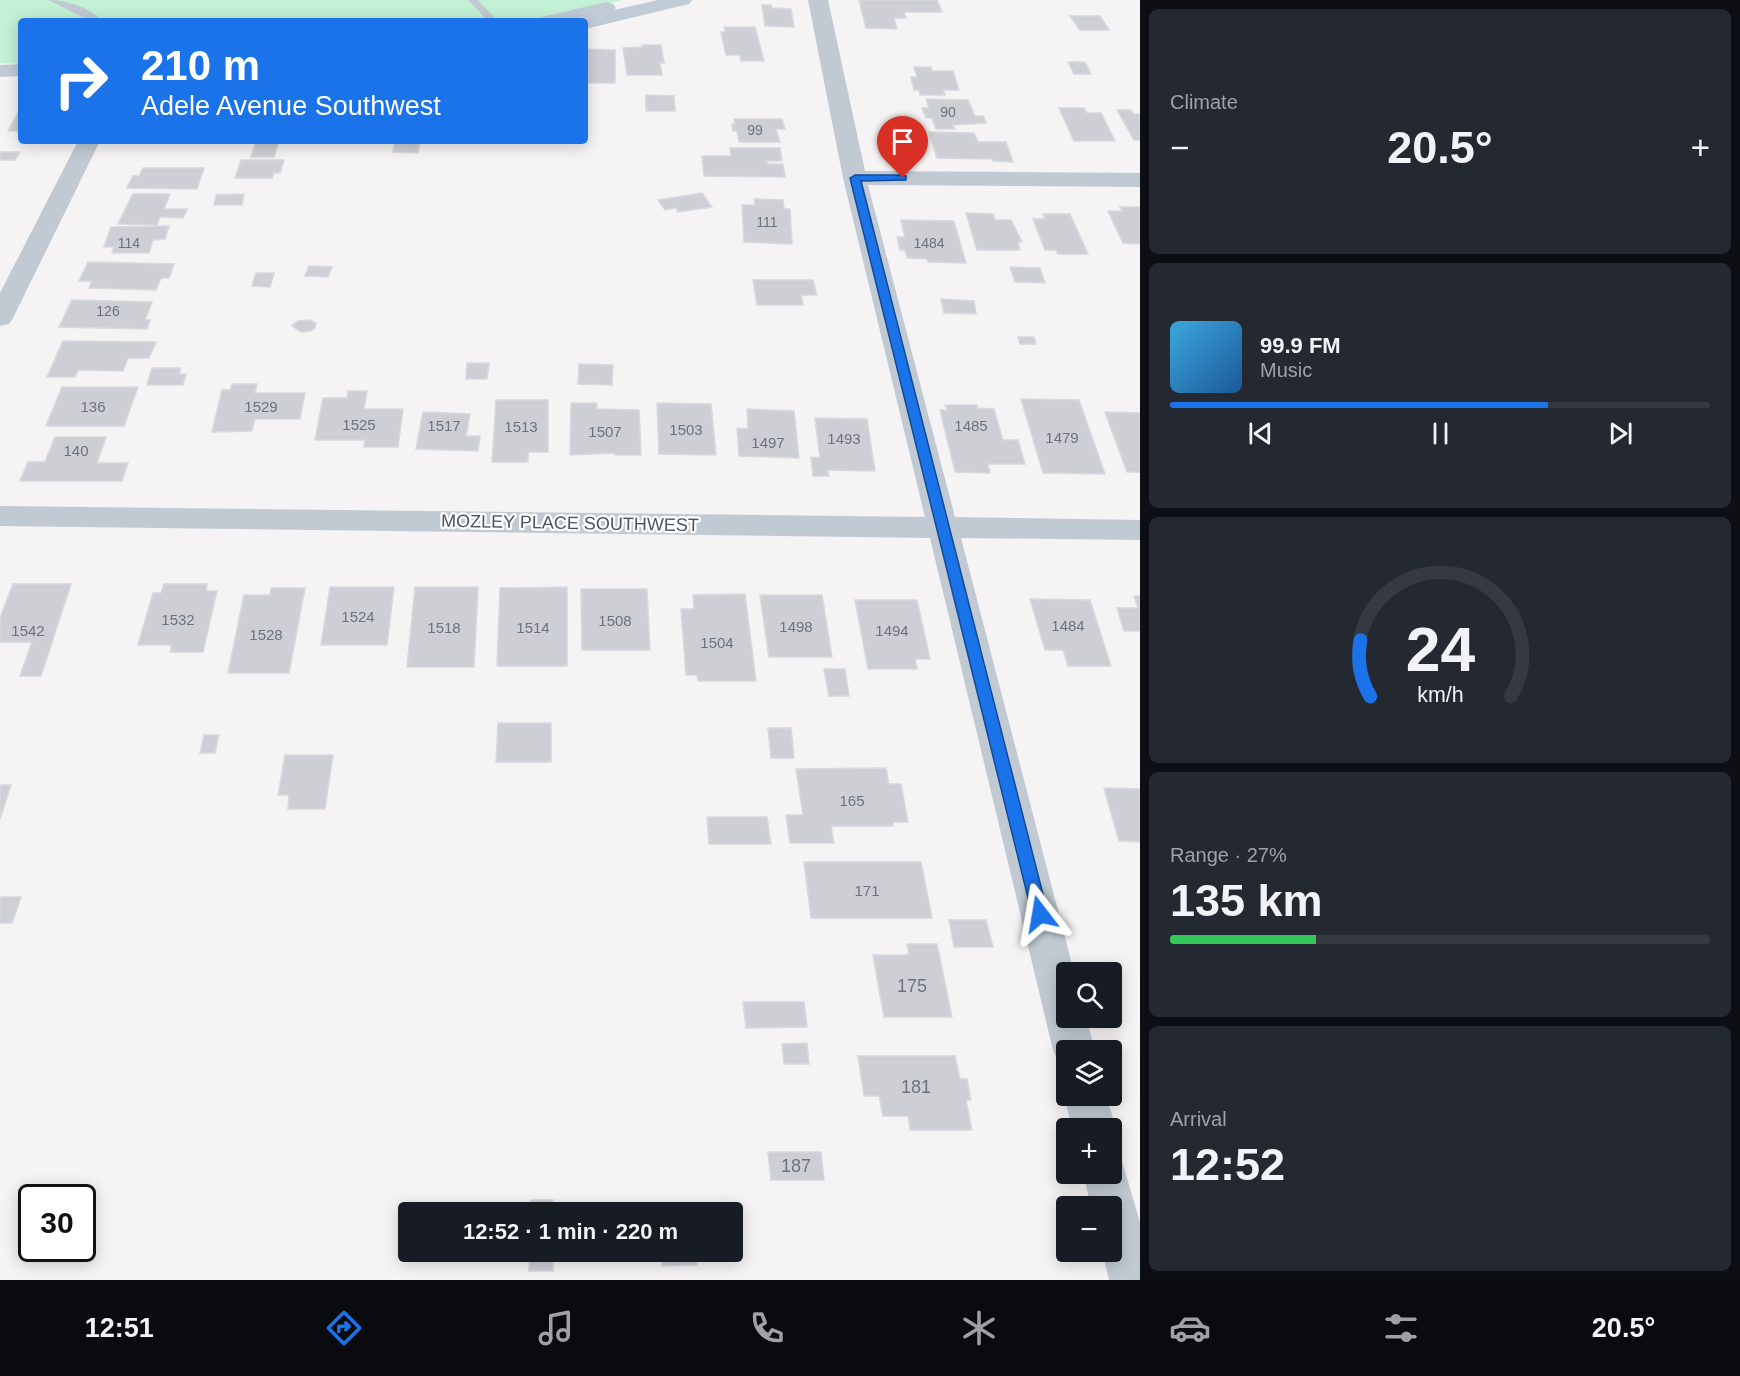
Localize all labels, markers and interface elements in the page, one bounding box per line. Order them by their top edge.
icon: right [42,42,120,120]
text: 210 m [141,42,260,89]
text: Adele Avenue Southwest [141,91,441,121]
text: Climate [1170,91,1238,113]
house number: 90 [940,104,956,120]
pin [877,116,928,178]
house number: 99 [747,122,763,138]
text: 20.5° [1387,122,1493,173]
icon: arrive [886,125,919,158]
text: − [1170,129,1189,166]
text: + [1691,129,1710,166]
house number: 111 [756,214,778,230]
house number: 114 [118,235,140,251]
house number: 1484 [913,235,945,251]
house number: 126 [96,303,120,319]
text: 99.9 FM [1260,333,1341,358]
text: Music [1260,359,1312,381]
house number: 136 [80,398,106,415]
house number: 1529 [244,398,278,415]
house number: 1525 [342,416,376,433]
house number: 1517 [427,417,461,434]
house number: 1485 [954,417,988,434]
icon: previous [1244,417,1277,450]
icon: pause [1424,417,1457,450]
icon: next [1604,417,1637,450]
house number: 1513 [504,418,538,435]
house number: 1503 [669,421,703,438]
house number: 1507 [588,423,622,440]
house number: 1479 [1045,429,1079,446]
house number: 1493 [827,430,861,447]
house number: 1497 [751,434,785,451]
house number: 140 [63,442,89,459]
street label: MOZLEY PLACE SOUTHWEST [441,511,699,535]
house number: 1524 [341,608,375,625]
house number: 1532 [161,611,195,628]
house number: 1508 [598,612,632,629]
text: 24 [1405,615,1475,684]
house number: 1484 [1051,617,1085,634]
house number: 1498 [779,618,813,635]
house number: 1518 [427,619,461,636]
house number: 1514 [516,619,550,636]
house number: 1542 [11,622,45,639]
house number: 1494 [875,622,909,639]
house number: 1528 [249,626,283,643]
house number: 1504 [700,634,734,651]
text: km/h [1417,683,1463,707]
house number: 165 [839,792,865,809]
text: Range · 27% [1170,844,1287,866]
text: 135 km [1170,875,1323,926]
house number: 171 [854,882,880,899]
position arrow [1008,882,1072,946]
map controls [1056,962,1122,1262]
button: search [1056,962,1122,1028]
house number: 175 [897,976,927,996]
button: layers [1056,1040,1122,1106]
house number: 181 [901,1077,931,1097]
text: Arrival [1170,1108,1227,1130]
button: + [1056,1118,1122,1184]
text: 12:52 [1170,1139,1285,1190]
house number: 187 [781,1156,811,1176]
speed limit sign: 30 [18,1184,96,1262]
button: − [1056,1196,1122,1262]
text: 12:52 · 1 min · 220 m [463,1219,678,1244]
icon: directions [323,1307,365,1349]
icon: music [535,1307,577,1349]
icon: phone [746,1307,788,1349]
icon: climate [958,1307,1000,1349]
icon: car [1169,1307,1211,1349]
icon: filters [1380,1307,1422,1349]
text: 12:51 [85,1313,154,1343]
text: 20.5° [1592,1313,1655,1343]

